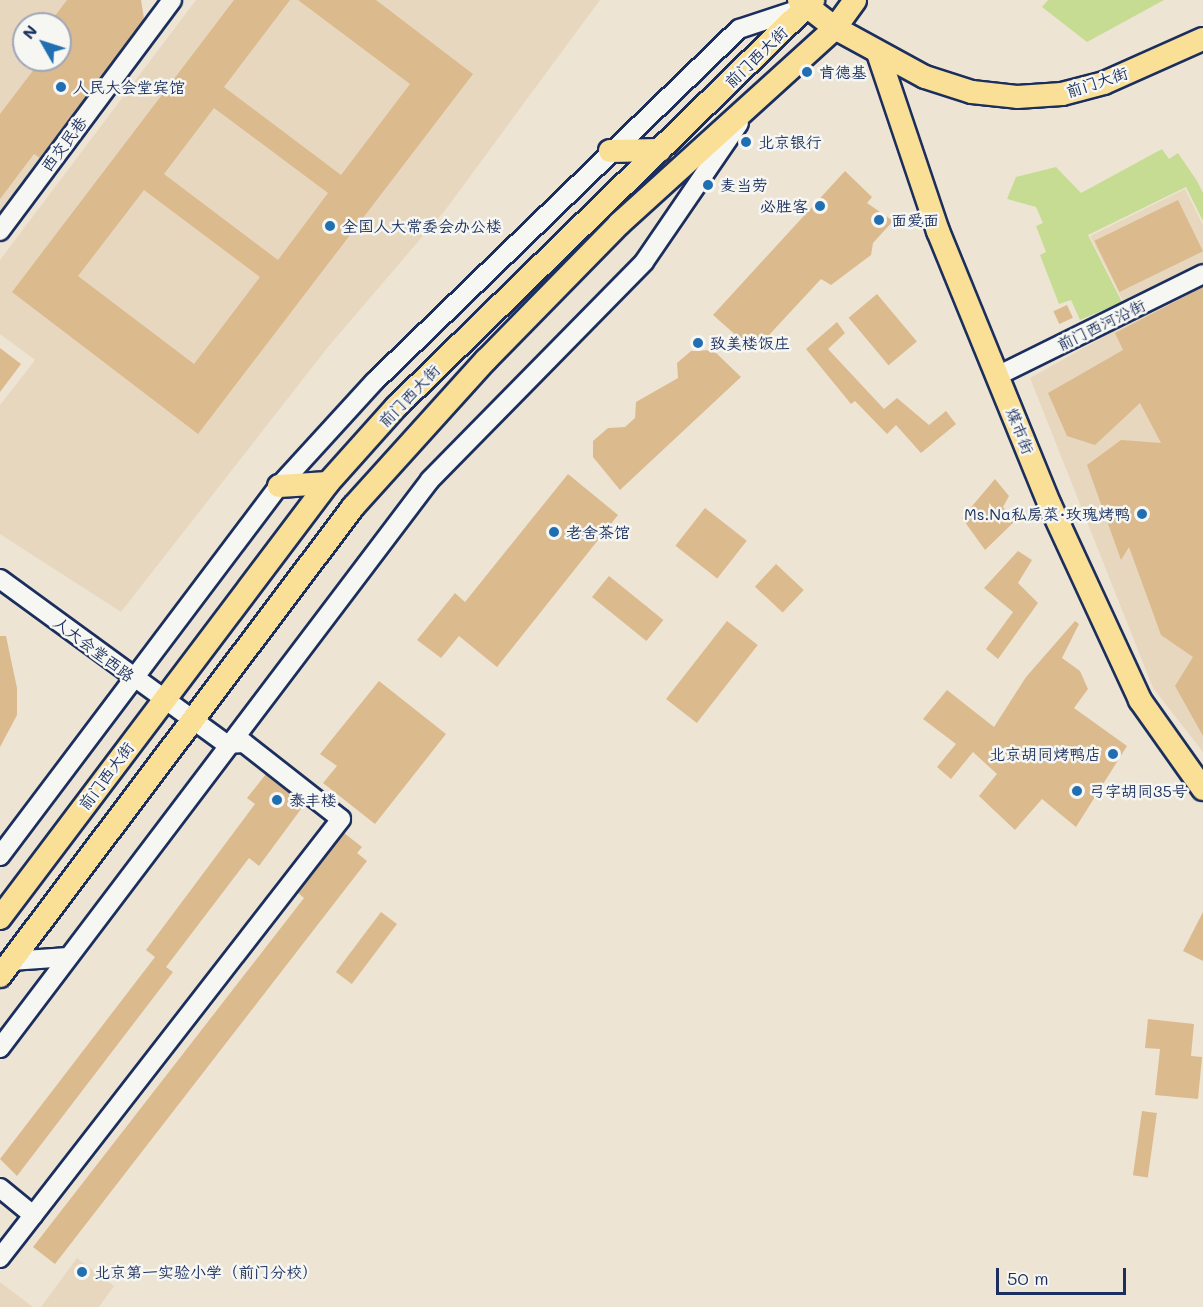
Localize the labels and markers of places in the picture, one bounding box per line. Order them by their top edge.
place label: 肯德基 [819,62,867,82]
marker: 肯德基 [800,65,814,79]
place label: 人民大会堂宾馆 [73,77,185,97]
marker: 人民大会堂宾馆 [54,80,68,94]
place label: 北京银行 [758,132,822,152]
marker: 北京银行 [739,135,753,149]
place label: 麦当劳 [720,175,768,195]
marker: 麦当劳 [701,178,715,192]
place label: 必胜客 [760,196,808,216]
marker: 必胜客 [813,199,827,213]
place label: 面爱面 [891,210,939,230]
marker: 面爱面 [872,213,886,227]
place label: 全国人大常委会办公楼 [342,216,502,236]
marker: 全国人大常委会办公楼 [323,219,337,233]
place label: 致美楼饭庄 [710,333,790,353]
marker: 致美楼饭庄 [691,336,705,350]
place label: Ms.Na私房菜·玫瑰烤鸭 [964,504,1130,524]
marker: Ms.Na私房菜·玫瑰烤鸭 [1135,507,1149,521]
place label: 老舍茶馆 [566,522,630,542]
marker: 老舍茶馆 [547,525,561,539]
place label: 北京胡同烤鸭店 [989,744,1101,764]
marker: 北京胡同烤鸭店 [1106,747,1120,761]
place label: 弓字胡同35号 [1089,781,1188,801]
marker: 弓字胡同35号 [1070,784,1084,798]
place label: 泰丰楼 [289,790,337,810]
marker: 泰丰楼 [270,793,284,807]
place label: 北京第一实验小学（前门分校） [94,1262,318,1282]
marker: 北京第一实验小学（前门分校） [75,1265,89,1279]

